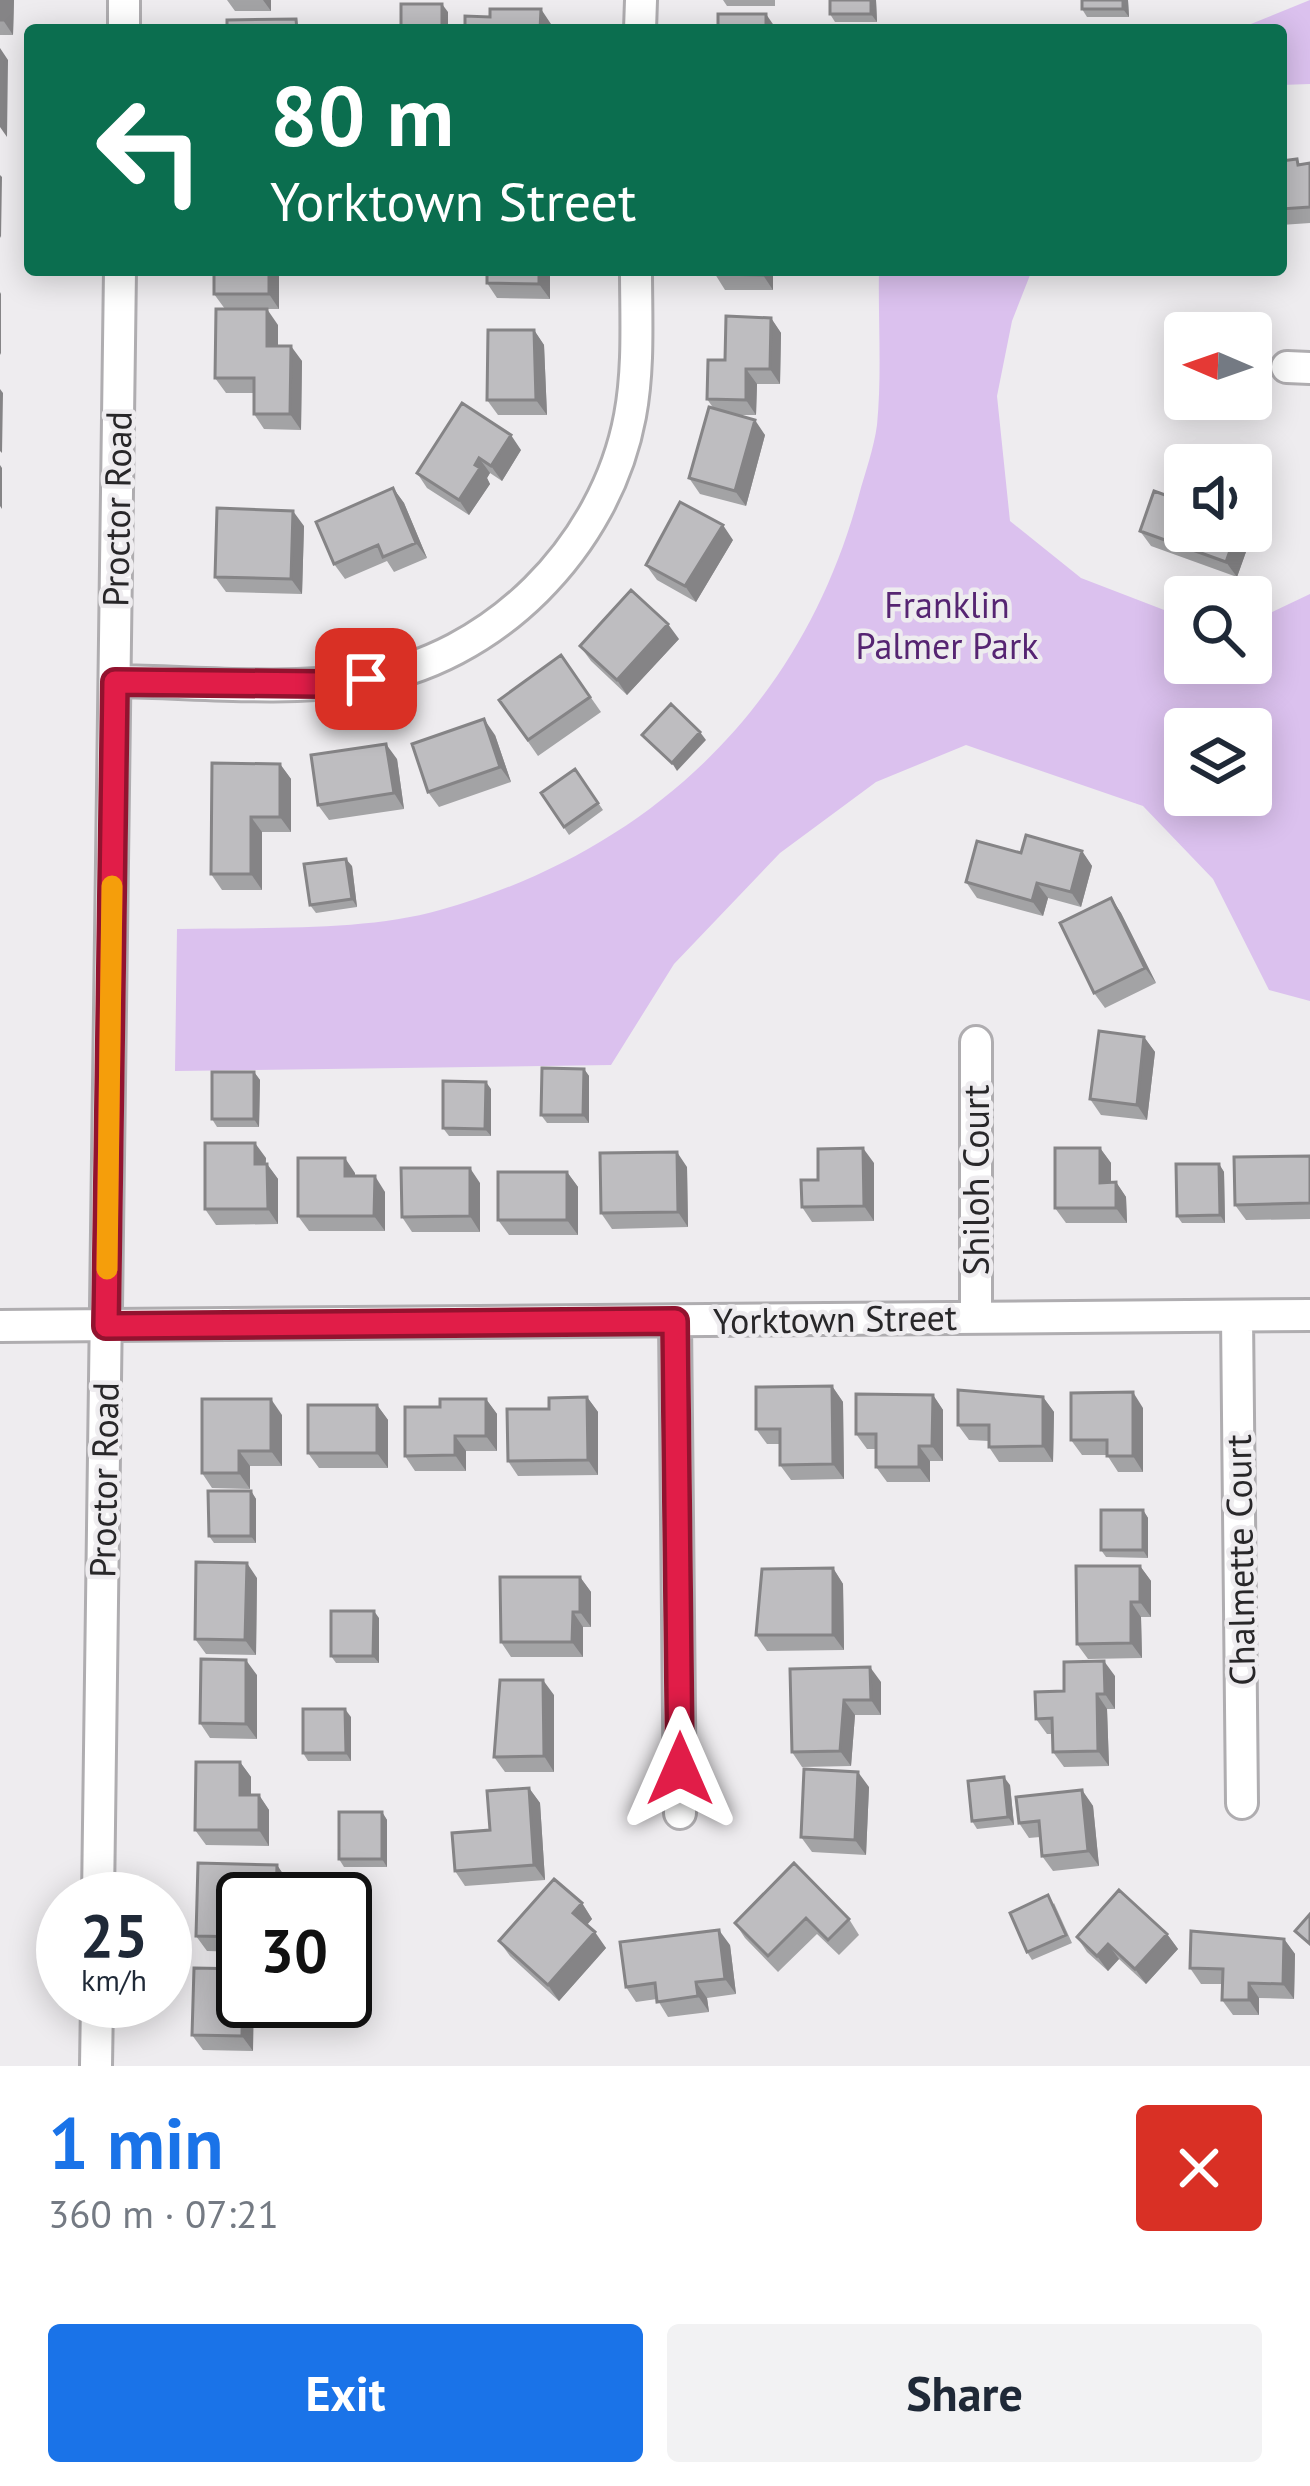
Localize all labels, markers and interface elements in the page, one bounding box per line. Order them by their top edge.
text: 80 m [270,60,454,169]
icon: left [72,72,228,228]
text: Yorktown Street [270,166,636,236]
north arrow [1164,312,1272,420]
map controls [1164,312,1272,816]
street label: Proctor Road [91,411,142,607]
button: sound [1164,444,1272,552]
button: search [1164,576,1272,684]
park label: Franklin Palmer Park [856,581,1038,669]
pin [315,628,417,730]
icon: arrive [333,646,399,712]
button: layers [1164,708,1272,816]
street label: Shiloh Court [952,1084,999,1276]
street label: Yorktown Street [712,1293,957,1344]
street label: Proctor Road [78,1382,129,1578]
street label: Chalmette Court [1214,1434,1265,1686]
position arrow [617,1706,743,1832]
speed limit sign: 30 [216,1872,372,2028]
text: 25 [80,1896,148,1974]
text: km/h [81,1960,147,1999]
text: 1 min [48,2096,224,2189]
button: close [1136,2105,1262,2231]
text: 360 m · 07:21 [48,2188,279,2239]
button: Exit [48,2324,643,2462]
button: Share [667,2324,1262,2462]

